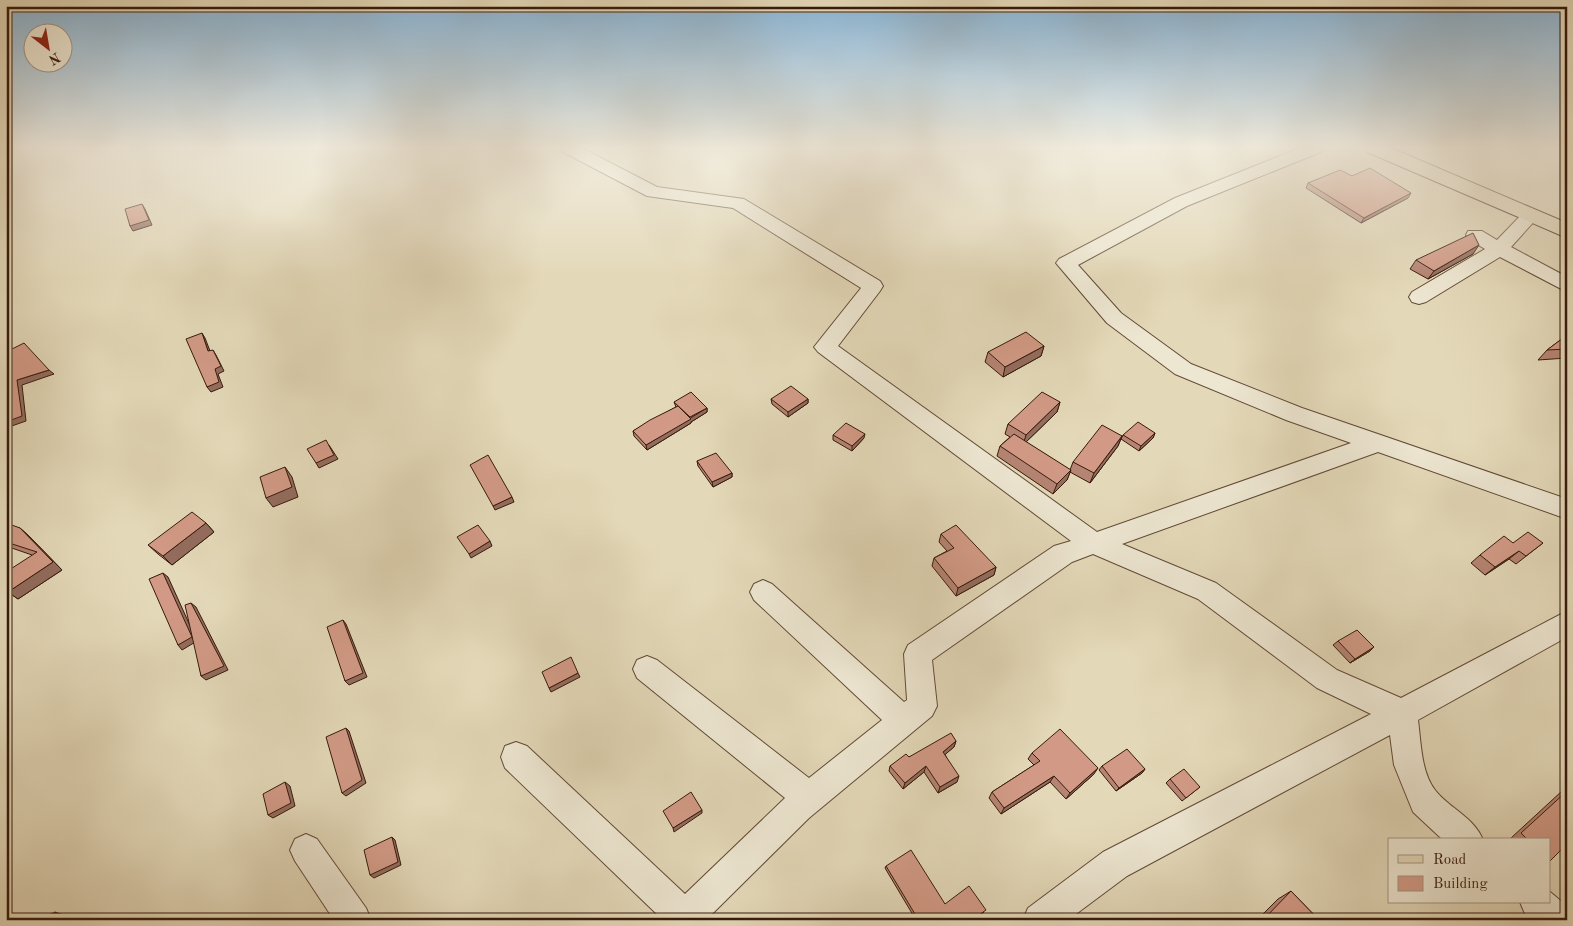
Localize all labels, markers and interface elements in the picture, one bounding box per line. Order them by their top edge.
north arrow [22,22,72,72]
text: N [46,50,62,67]
legend [1388,838,1550,904]
text: Road [1433,853,1467,868]
text: Building [1433,877,1488,892]

